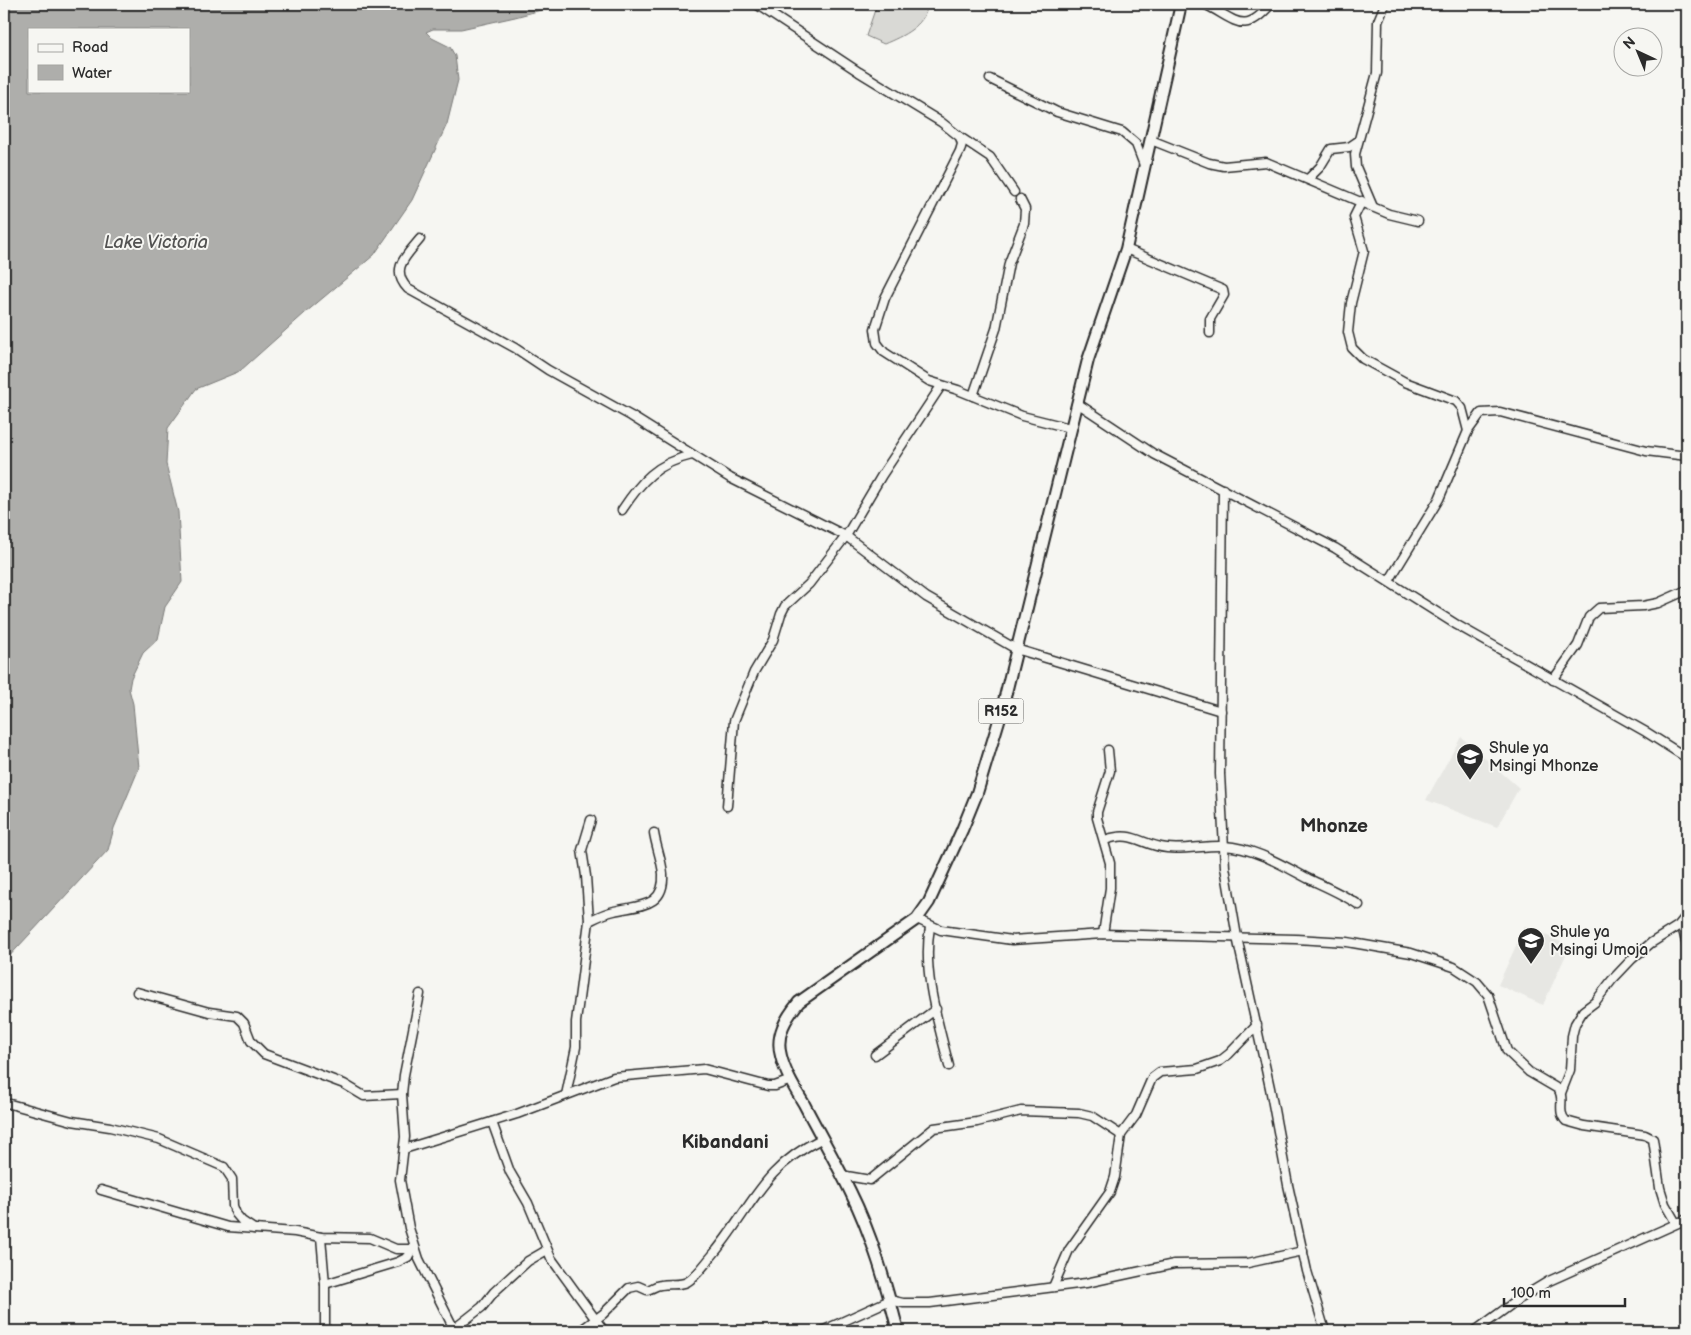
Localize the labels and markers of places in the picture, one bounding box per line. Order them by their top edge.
place label: Shule ya Msingi Mhonze [1489,739,1599,776]
school or university icon: Shule ya Msingi Mhonze [1455,742,1485,781]
place label: Shule ya Msingi Umoja [1550,923,1648,960]
school or university icon: Shule ya Msingi Umoja [1516,926,1546,965]

